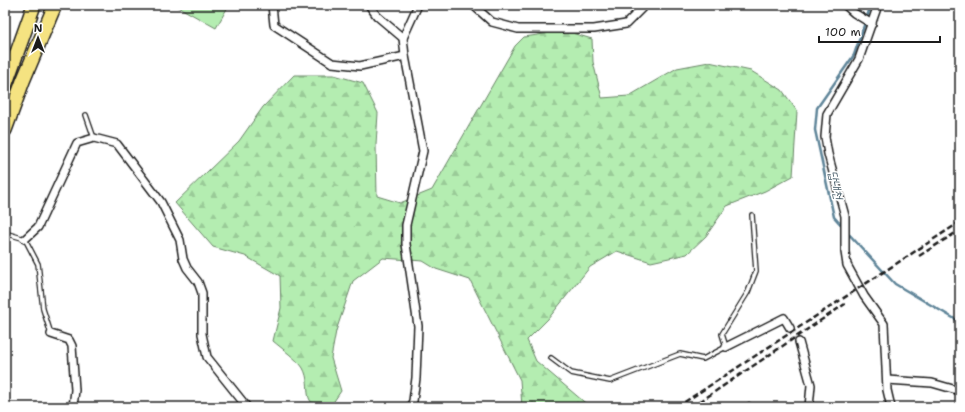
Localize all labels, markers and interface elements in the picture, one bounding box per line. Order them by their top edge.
north arrow [18,18,58,58]
scale bar [819,18,940,44]
text: N [34,21,43,36]
text: 100 m [825,24,861,40]
water label: 답내천 [825,169,847,202]

